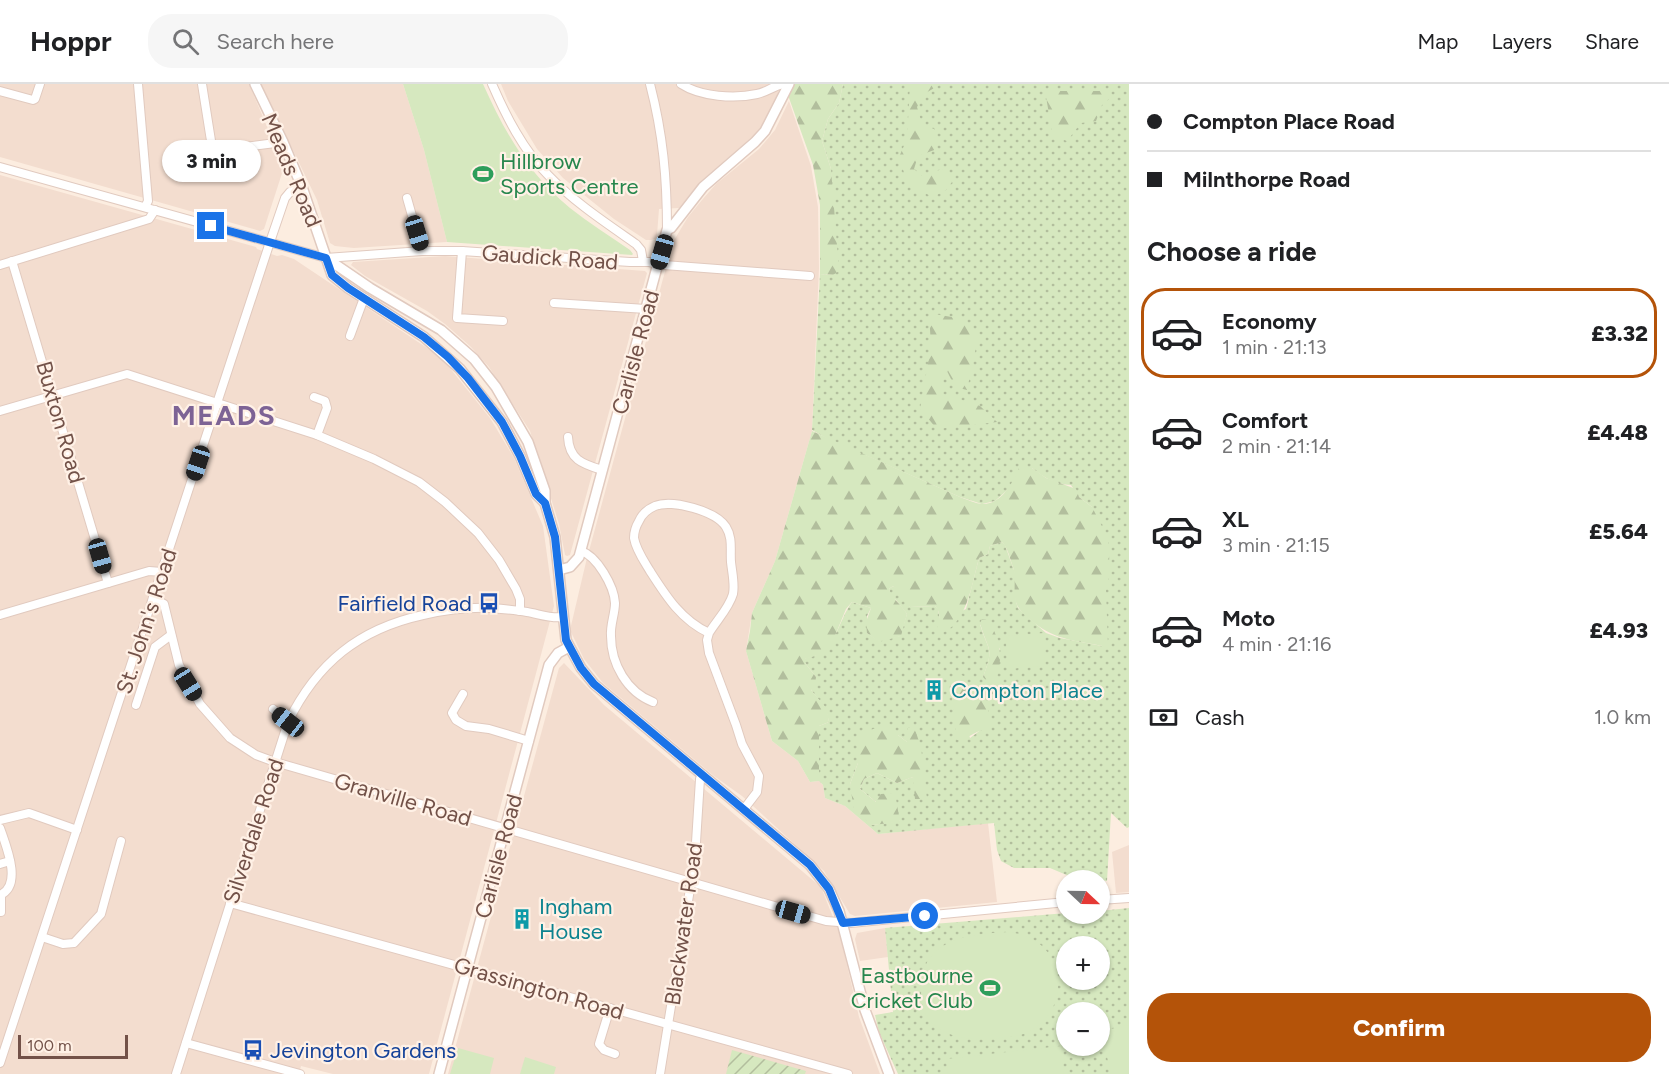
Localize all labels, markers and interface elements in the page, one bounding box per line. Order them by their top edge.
search box [148,14,568,68]
text: Hoppr [30,24,112,58]
icon: search [169,25,202,58]
text: Search here [217,28,334,55]
text: Map [1418,29,1458,54]
text: Layers [1491,29,1552,54]
text: Share [1585,29,1639,54]
text: Compton Place Road [1183,108,1395,135]
street label: Meads Road [255,109,328,231]
callout: 3 min [162,139,260,181]
place label: Hillbrow Sports Centre [500,148,639,200]
text: 3 min [186,149,237,173]
sports icon: Hillbrow Sports Centre [471,162,495,186]
text: Milnthorpe Road [1183,166,1350,193]
route end [197,212,224,239]
car [403,213,431,253]
car [648,232,676,272]
text: Choose a ride [1147,235,1316,268]
street label: Gaudick Road [481,239,619,276]
street label: Carlisle Road [606,287,665,417]
icon: car [1150,306,1204,360]
text: Economy [1222,308,1317,335]
text: £3.32 [1591,320,1648,347]
text: 1 min · 21:13 [1222,335,1327,359]
street label: Buxton Road [30,358,91,486]
district label: MEADS [172,398,276,432]
icon: car [1150,405,1204,459]
text: Comfort [1222,407,1308,434]
text: £4.48 [1587,419,1648,446]
text: 2 min · 21:14 [1222,434,1331,458]
car [184,443,212,483]
icon: car [1150,504,1204,558]
text: XL [1222,506,1249,533]
text: £5.64 [1589,518,1648,545]
text: 3 min · 21:15 [1222,533,1330,557]
car [86,536,114,576]
street label: St. John's Road [110,545,183,697]
place label: Fairfield Road [337,590,472,617]
bus stop icon: Fairfield Road [477,591,501,615]
icon: car [1150,603,1204,657]
text: Moto [1222,605,1275,632]
text: £4.93 [1590,617,1648,644]
text: 4 min · 21:16 [1222,632,1331,656]
car [171,664,205,704]
place label: Compton Place [951,677,1103,704]
building icon: Compton Place [922,678,946,702]
icon: cash [1147,701,1180,734]
car [268,704,308,740]
text: Cash [1195,704,1245,731]
text: 1.0 km [1594,705,1651,729]
street label: Silverdale Road [217,755,290,907]
street label: Granville Road [331,767,475,832]
street label: Carlisle Road [469,791,528,921]
street label: Blackwater Road [659,841,708,1007]
north arrow [1056,870,1110,924]
map controls [1056,870,1110,1056]
place label: Ingham House [539,893,612,945]
car [773,898,813,926]
route start [911,902,938,929]
building icon: Ingham House [510,907,534,931]
button: + [1056,936,1110,990]
street label: Grassington Road [451,951,627,1026]
place label: Eastbourne Cricket Club [851,962,973,1014]
sports icon: Eastbourne Cricket Club [978,976,1002,1000]
button: Confirm [1147,993,1651,1062]
button: − [1056,1002,1110,1056]
scale bar [18,1032,128,1060]
text: 100 m [27,1036,72,1055]
place label: Jevington Gardens [270,1037,456,1064]
bus stop icon: Jevington Gardens [241,1038,265,1062]

